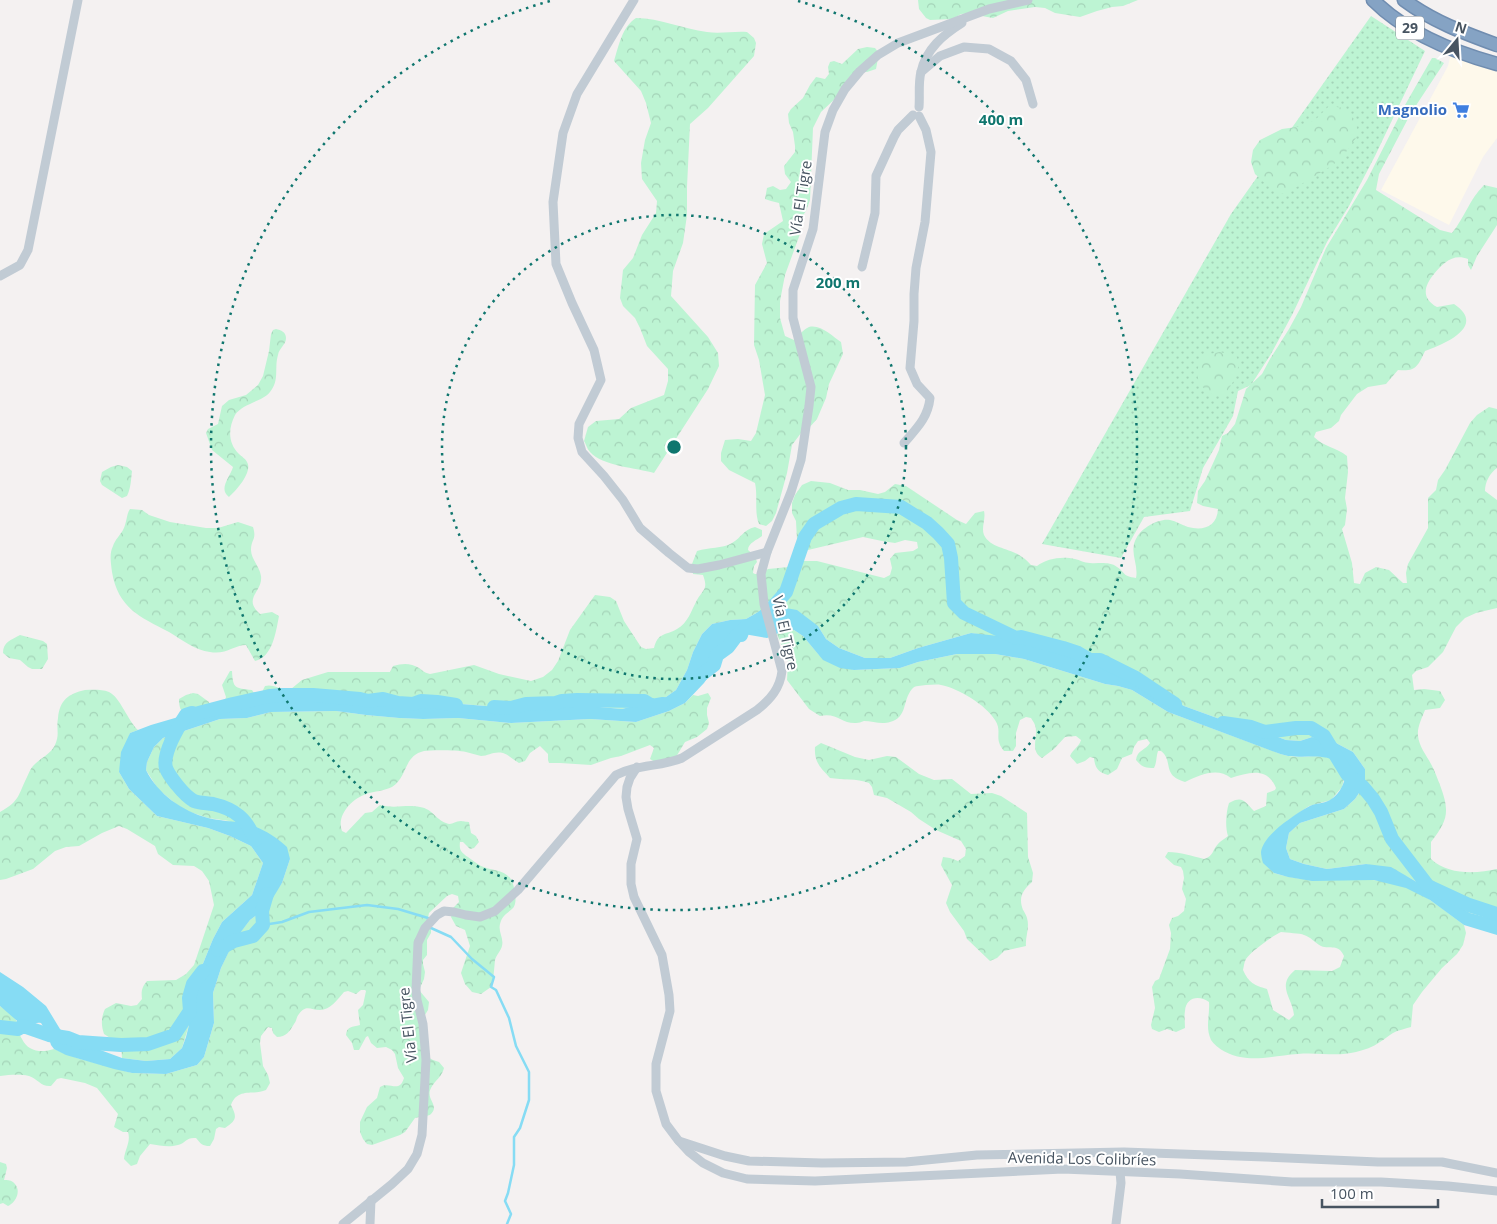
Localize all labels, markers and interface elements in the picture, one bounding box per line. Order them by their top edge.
north arrow [1432,15,1482,65]
road number: 29 [1396,16,1424,40]
text: N [1453,16,1470,38]
place label: Magnolio [1378,99,1447,119]
supermarket icon: Magnolio [1451,100,1471,120]
text: 400 m [979,109,1023,129]
street label: Vía El Tigre [784,159,816,237]
text: 200 m [816,272,860,292]
centre of rings [665,438,683,456]
street label: Vía El Tigre [768,594,804,672]
street label: Vía El Tigre [393,986,421,1064]
street label: Avenida Los Colibríes [1008,1147,1156,1169]
scale bar [1322,1176,1438,1208]
text: 100 m [1330,1183,1374,1203]

